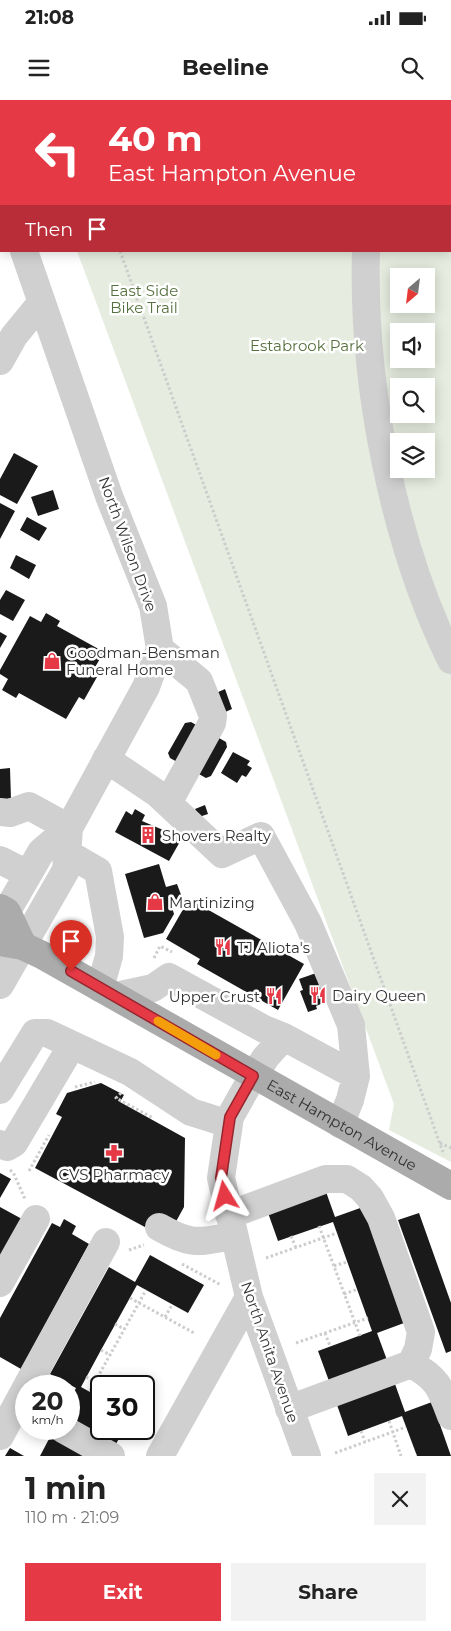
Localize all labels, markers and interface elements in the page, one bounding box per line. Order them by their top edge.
text: 21:08 [25,6,74,29]
icon: menu [25,54,53,82]
text: Beeline [182,54,269,81]
icon: search [398,54,426,82]
text: 40 m [108,117,203,160]
icon: left [25,120,90,185]
text: East Hampton Avenue [108,160,356,187]
icon: arrive [83,215,111,243]
text: Then [25,218,73,241]
north arrow [390,268,435,312]
map controls [390,268,435,478]
park label: East Side Bike Trail [110,281,178,317]
button: sound [390,323,435,368]
park label: Estabrook Park [250,336,364,355]
button: search [390,378,435,423]
button: layers [390,433,435,478]
street label: North Wilson Drive [95,474,161,614]
place label: Goodman-Bensman Funeral Home [66,643,220,679]
shop icon: Goodman-Bensman Funeral Home [42,651,62,671]
building icon: Shovers Realty [138,825,158,845]
place label: Shovers Realty [162,826,272,845]
shop icon: Martinizing [145,892,165,912]
place label: Martinizing [169,893,255,912]
pin [50,920,92,971]
icon: arrive [57,927,85,955]
restaurant icon: TJ Aliota's [213,937,233,957]
place label: TJ Aliota's [237,938,310,957]
restaurant icon: Dairy Queen [308,985,328,1005]
restaurant icon: Upper Crust [264,986,284,1006]
place label: Dairy Queen [332,986,426,1005]
place label: Upper Crust [169,987,260,1006]
street label: East Hampton Avenue [264,1075,420,1174]
pharmacy icon: CVS Pharmacy [104,1143,124,1163]
place label: CVS Pharmacy [59,1165,170,1184]
position arrow [198,1169,250,1221]
street label: North Anita Avenue [237,1279,303,1425]
speed limit sign: 30 [90,1375,155,1440]
text: 20 [32,1386,63,1416]
text: km/h [31,1412,64,1427]
text: 1 min [25,1470,106,1507]
button: close [374,1473,426,1525]
text: 110 m · 21:09 [25,1508,119,1527]
button: Exit [25,1563,221,1621]
button: Share [231,1563,426,1621]

